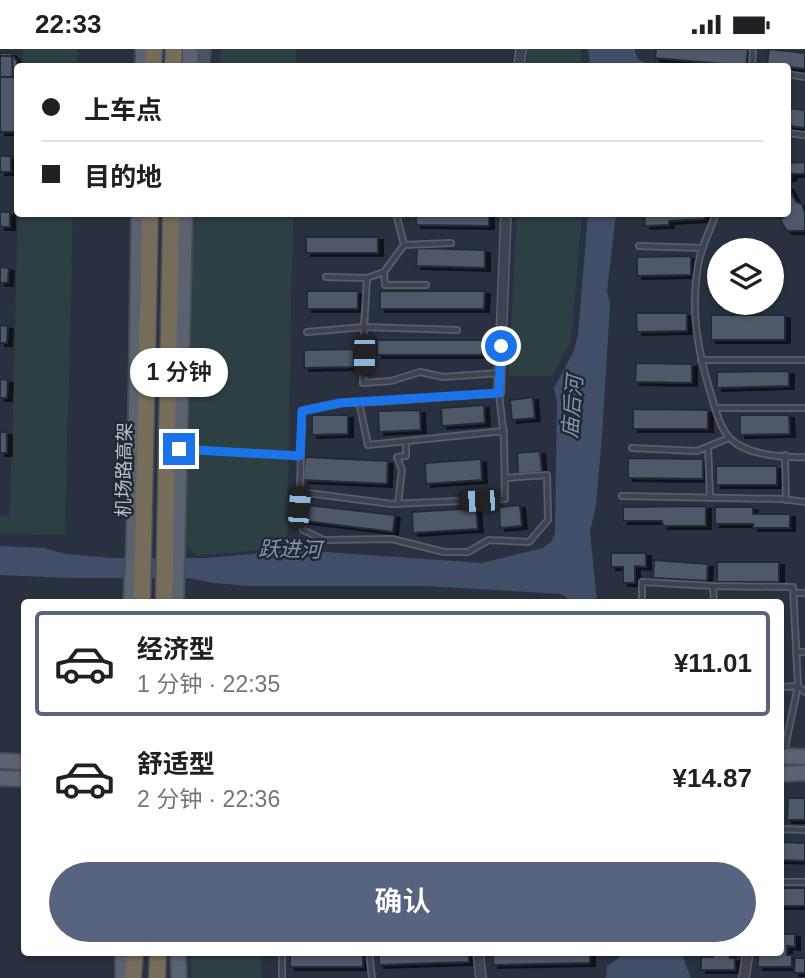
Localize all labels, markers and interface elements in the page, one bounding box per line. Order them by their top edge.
text: 22:33 [35,9,102,39]
text: 上车点 [84,95,162,125]
text: 目的地 [84,162,162,192]
map controls [707,238,784,315]
button: layers [707,238,784,315]
route start [485,330,517,362]
car [354,334,375,376]
callout: 1 分钟 [130,347,228,397]
text: 1 分钟 [146,359,212,385]
water label: 庙后河 [558,371,587,439]
street label: 机场路高架 [113,422,135,518]
route end [163,433,195,465]
car [288,485,311,529]
car [458,490,501,512]
water label: 跃进河 [258,537,326,561]
icon: car [53,632,116,695]
text: 经济型 [137,634,215,664]
text: ¥11.01 [674,648,752,678]
text: 1 分钟 · 22:35 [137,671,280,697]
icon: car [53,747,116,810]
text: 舒适型 [137,749,215,779]
text: ¥14.87 [672,763,752,793]
text: 2 分钟 · 22:36 [137,786,280,812]
button: 确认 [49,862,756,942]

